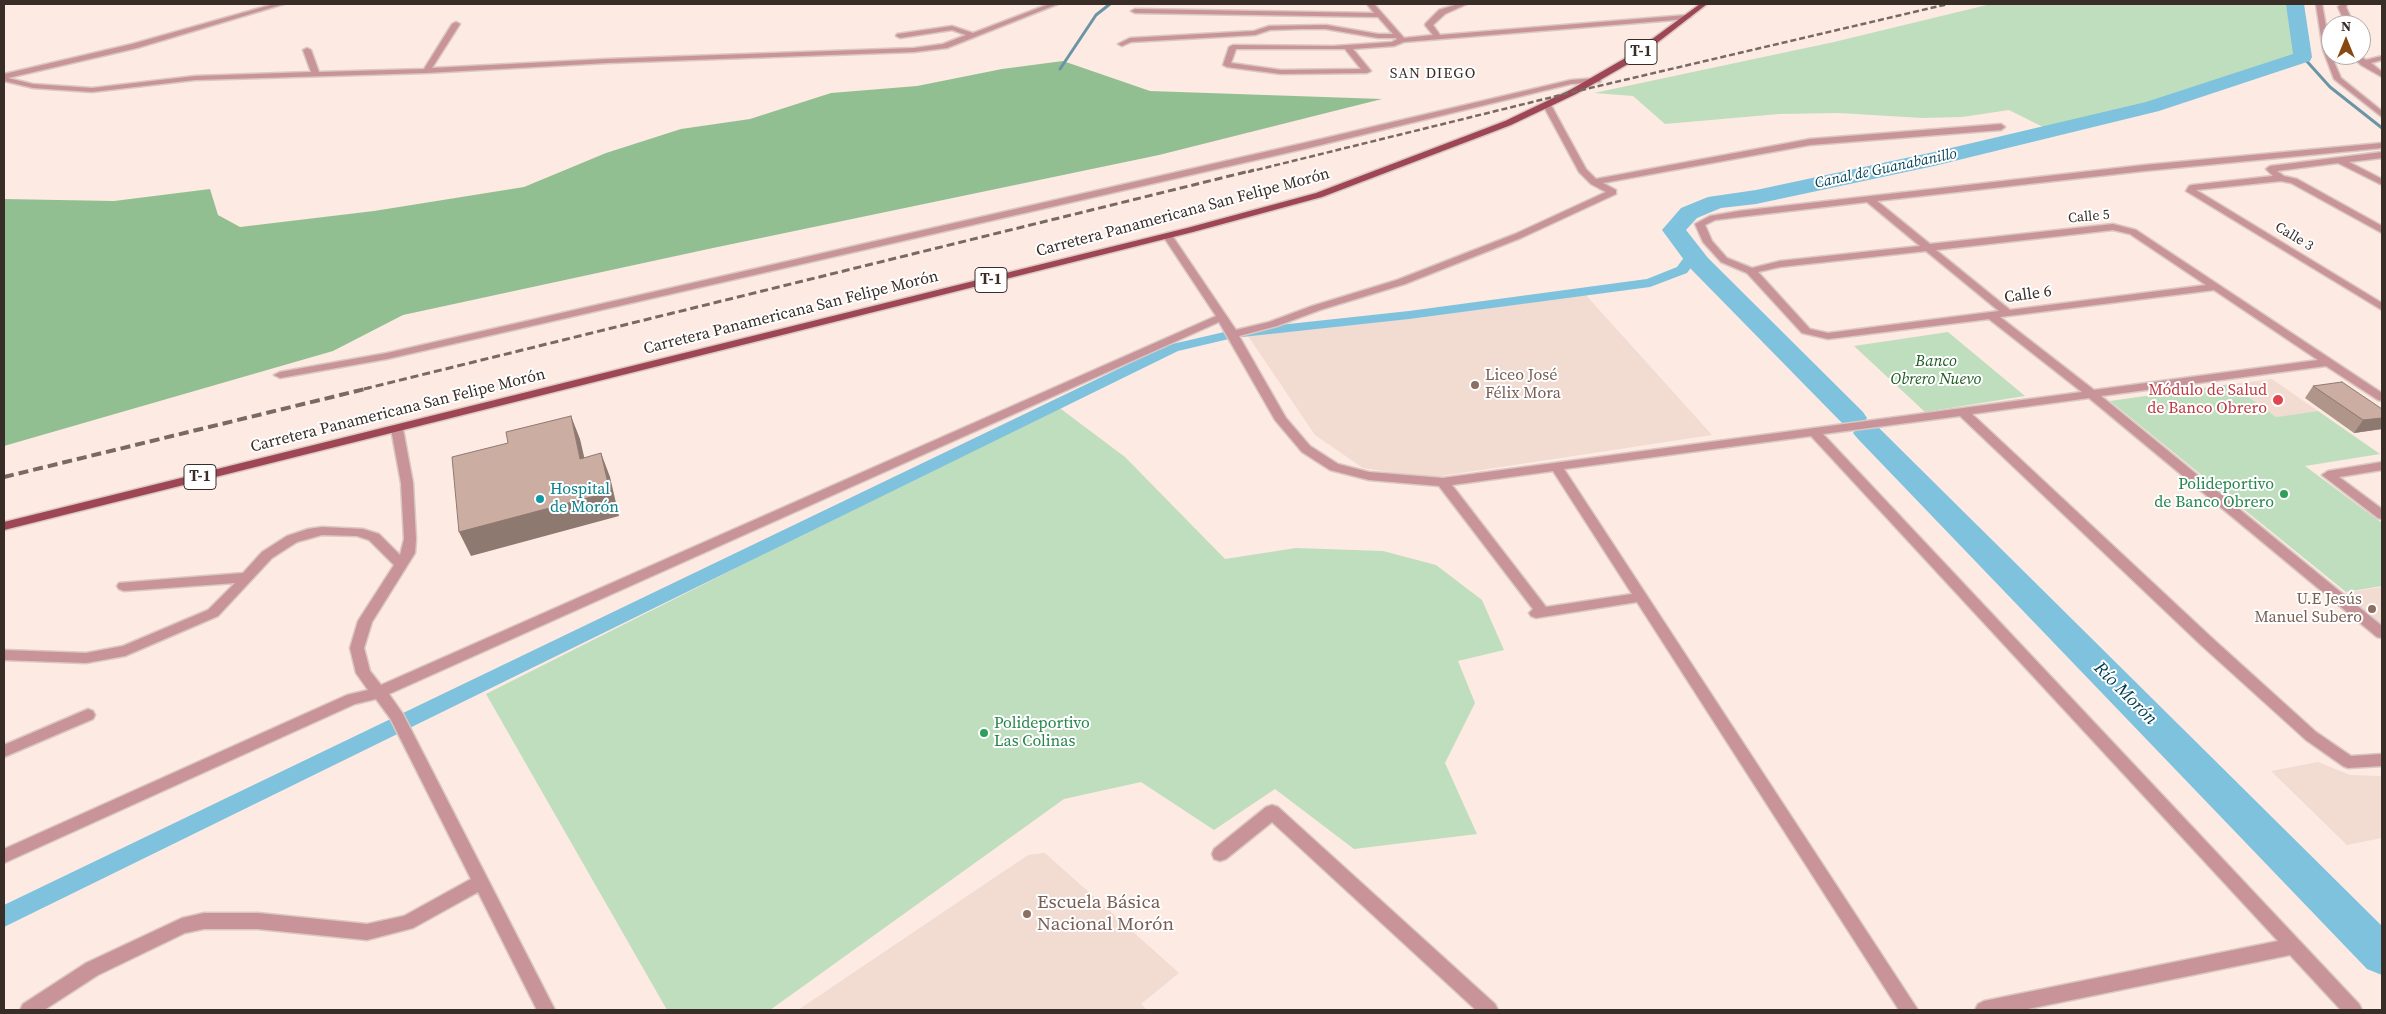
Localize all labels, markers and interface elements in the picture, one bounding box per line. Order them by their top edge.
north arrow [2321,15,2371,65]
text: N [2341,16,2351,36]
road number: T-1 [1625,40,1657,64]
district label: SAN DIEGO [1389,65,1477,83]
water label: Canal de Guanabanillo [1813,145,1959,193]
street label: Carretera Panamericana San Felipe Morón [1034,164,1332,262]
street label: Calle 5 [2067,207,2111,227]
street label: Calle 3 [2272,219,2316,255]
street label: Carretera Panamericana San Felipe Morón [642,267,940,359]
road number: T-1 [975,268,1007,292]
street label: Calle 6 [2003,282,2053,308]
park label: Banco Obrero Nuevo [1891,352,1981,390]
street label: Carretera Panamericana San Felipe Morón [249,365,547,457]
place label: Liceo José Félix Mora [1485,366,1561,404]
marker: Liceo José Félix Mora [1469,379,1481,391]
place label: Módulo de Salud de Banco Obrero [2147,381,2267,419]
marker: Módulo de Salud de Banco Obrero [2271,393,2285,407]
road number: T-1 [184,464,216,490]
place label: Polideportivo de Banco Obrero [2154,475,2274,513]
place label: Hospital de Morón [550,480,619,518]
marker: Polideportivo de Banco Obrero [2278,488,2290,500]
marker: Hospital de Morón [534,493,546,505]
place label: U.E Jesús Manuel Subero [2254,590,2362,628]
marker: U.E Jesús Manuel Subero [2366,603,2378,615]
water label: Río Morón [2089,658,2161,730]
place label: Polideportivo Las Colinas [994,714,1090,752]
marker: Polideportivo Las Colinas [978,727,990,739]
place label: Escuela Básica Nacional Morón [1037,892,1174,936]
marker: Escuela Básica Nacional Morón [1021,908,1033,920]

